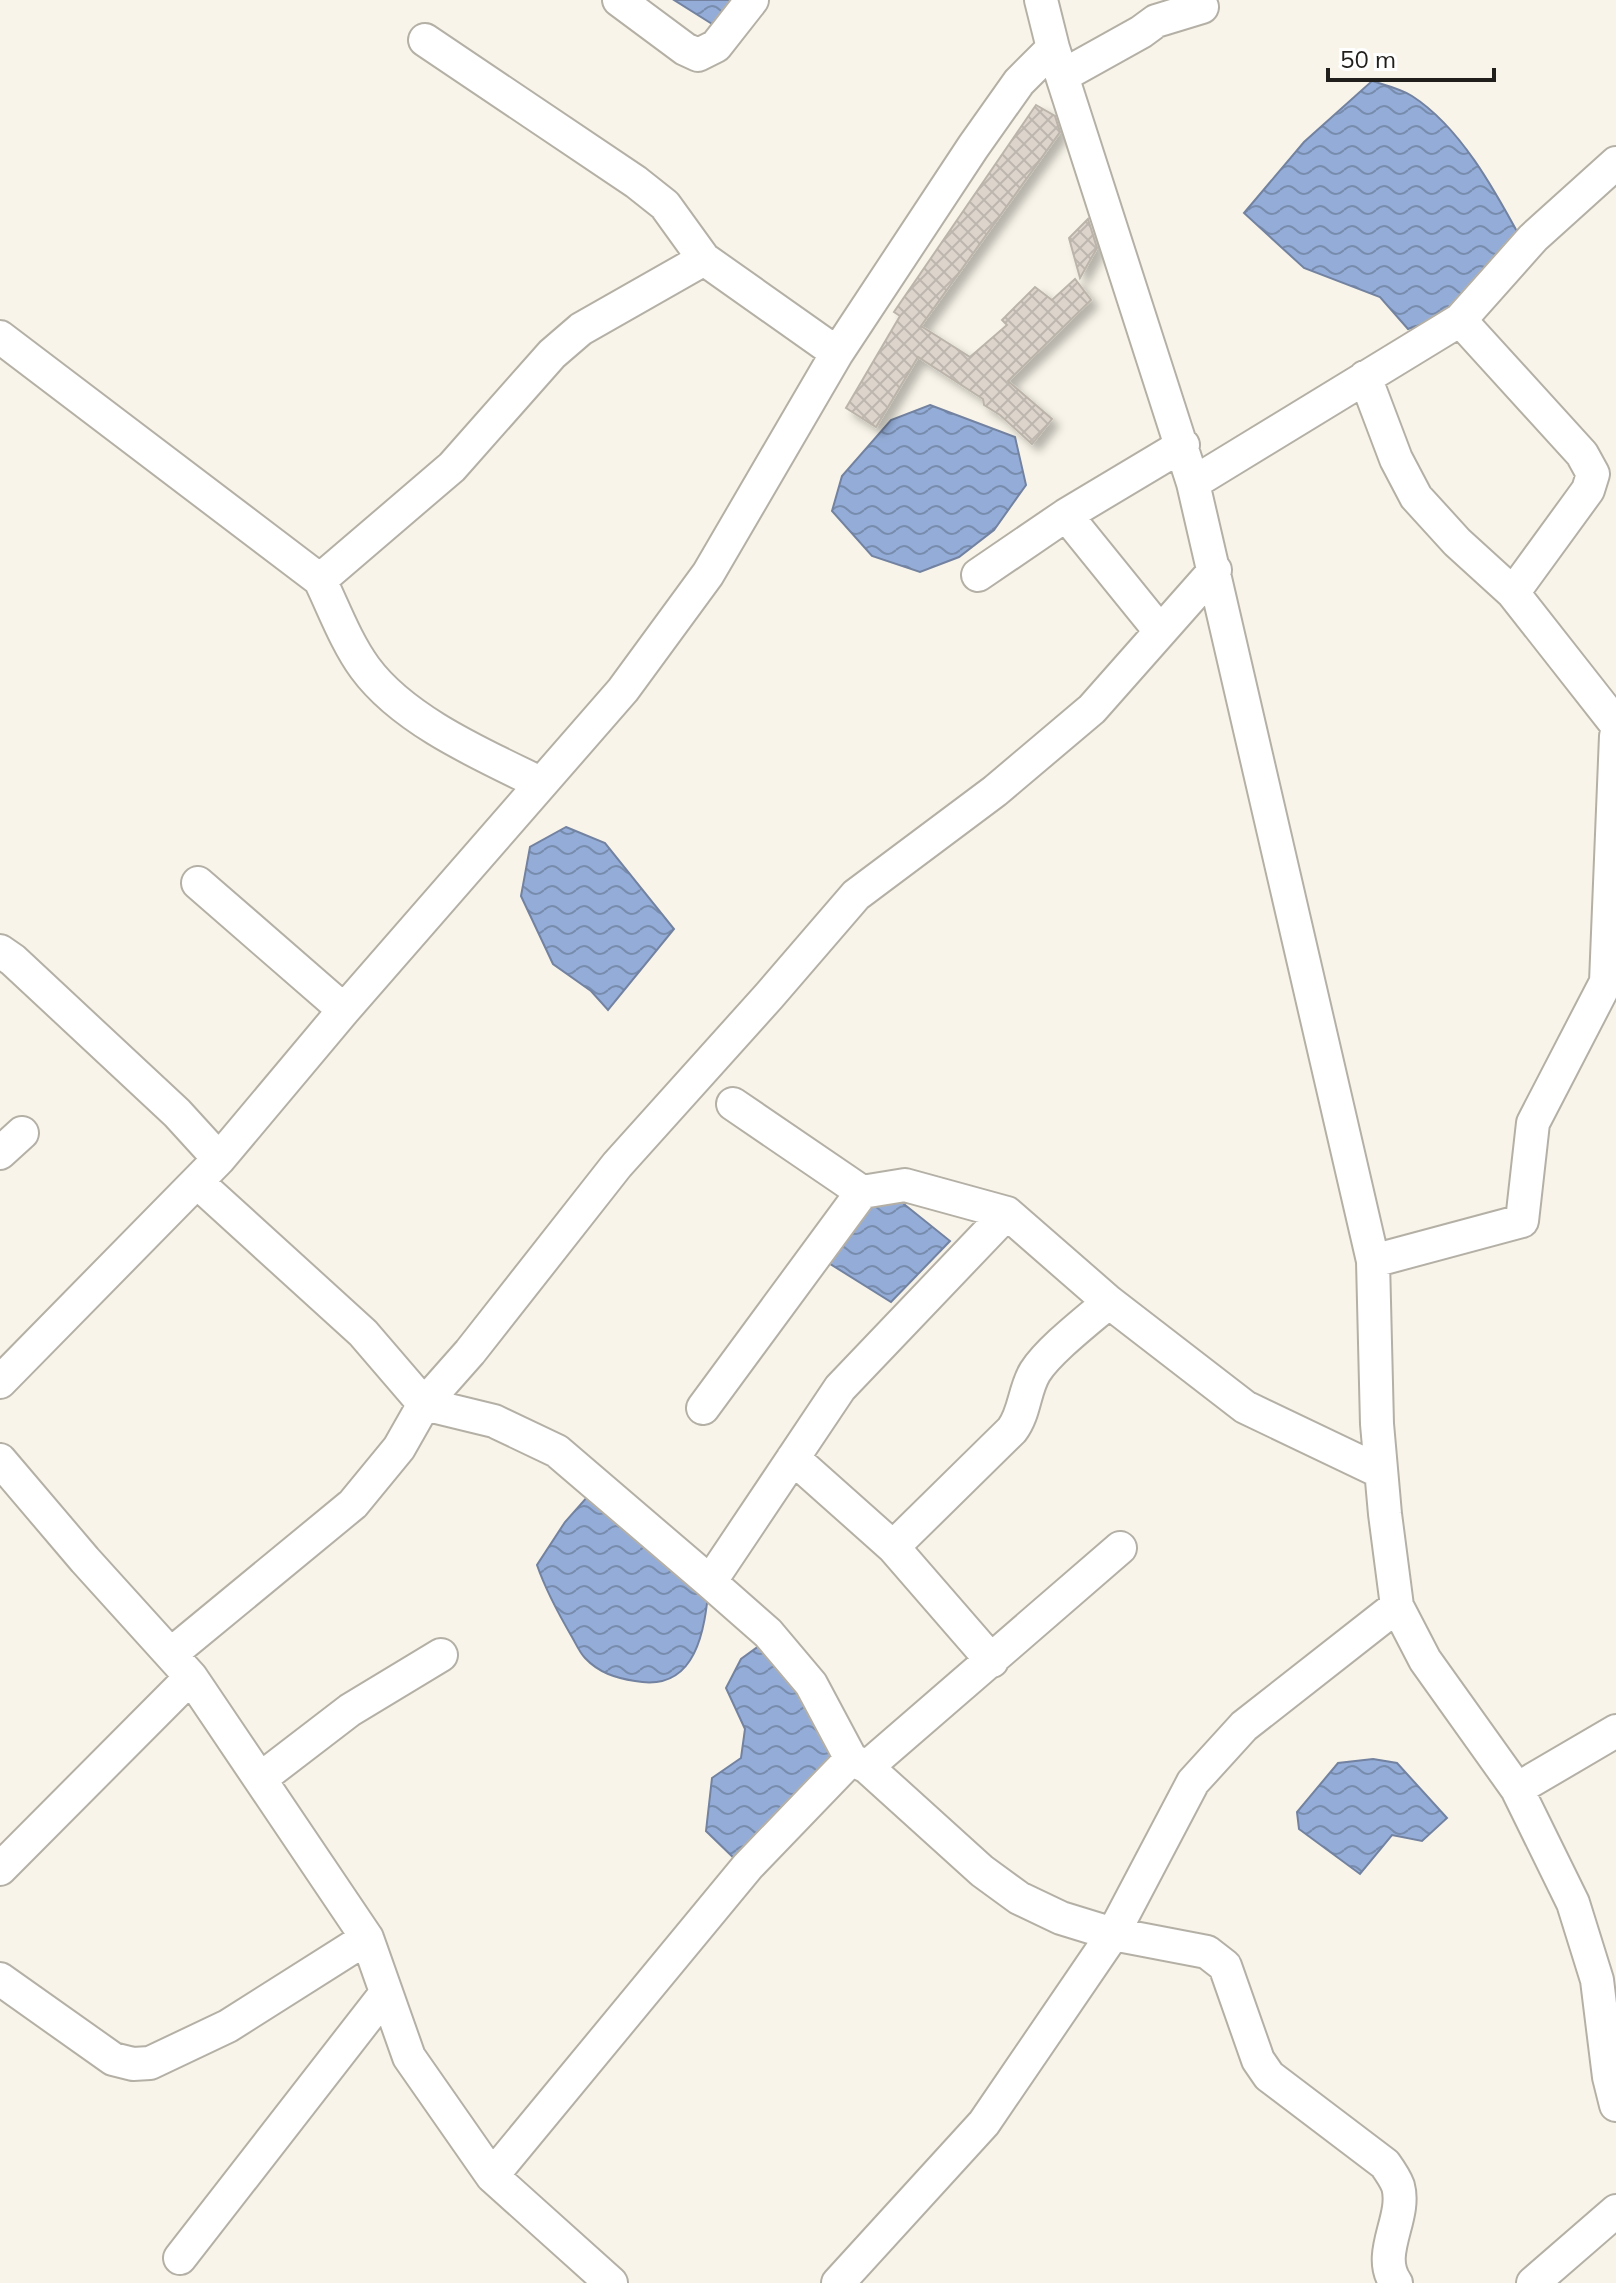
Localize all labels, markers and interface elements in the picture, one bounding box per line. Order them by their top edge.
scale bar [1328,32,1494,82]
text: 50 m [1340,44,1396,74]

